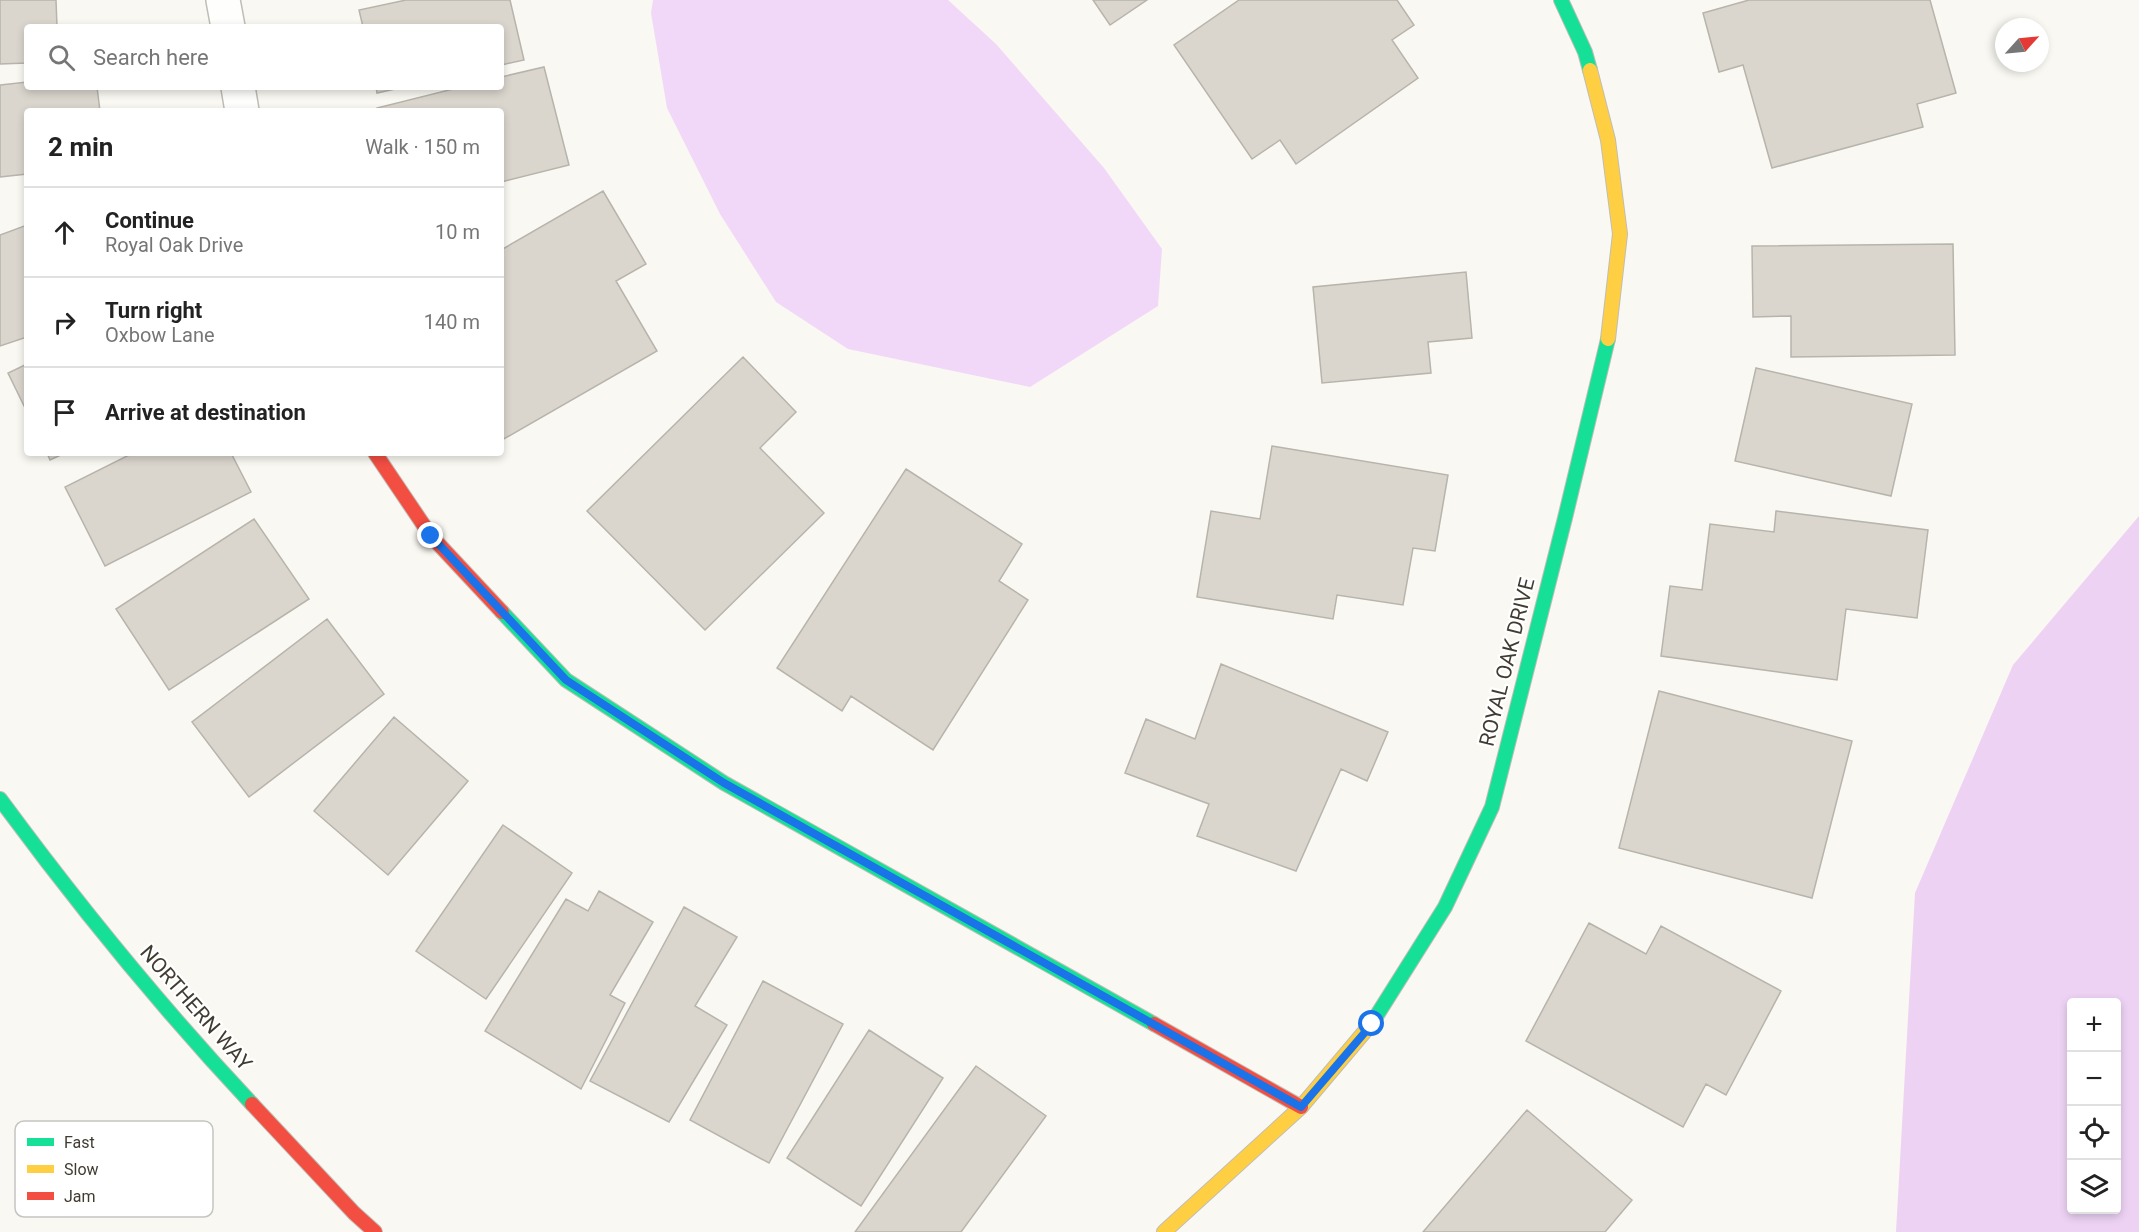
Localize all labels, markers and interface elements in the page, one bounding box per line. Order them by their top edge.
north arrow [1995,18,2049,72]
search box [24,24,504,90]
icon: search [45,41,78,74]
text: Search here [93,45,209,70]
text: 2 min [48,132,113,162]
text: Walk · 150 m [365,135,480,159]
text: Continue [105,208,194,233]
icon: ahead [48,216,81,249]
text: 10 m [435,220,480,244]
text: Royal Oak Drive [105,233,243,257]
text: Turn right [105,298,202,323]
icon: right [48,306,81,339]
text: 140 m [424,310,480,334]
text: Oxbow Lane [105,323,215,347]
icon: arrive [48,396,81,429]
text: Arrive at destination [105,400,306,425]
route end [417,522,443,548]
street label: ROYAL OAK DRIVE [1474,575,1540,749]
street label: NORTHERN WAY [135,941,257,1076]
map controls [2067,998,2121,1214]
button: + [2067,998,2121,1052]
route start [1358,1010,1384,1036]
button: − [2067,1052,2121,1106]
button: locate [2067,1106,2121,1160]
legend [15,1121,213,1217]
text: Fast [64,1133,95,1152]
text: Slow [64,1160,99,1179]
button: layers [2067,1160,2121,1214]
text: Jam [64,1187,96,1206]

